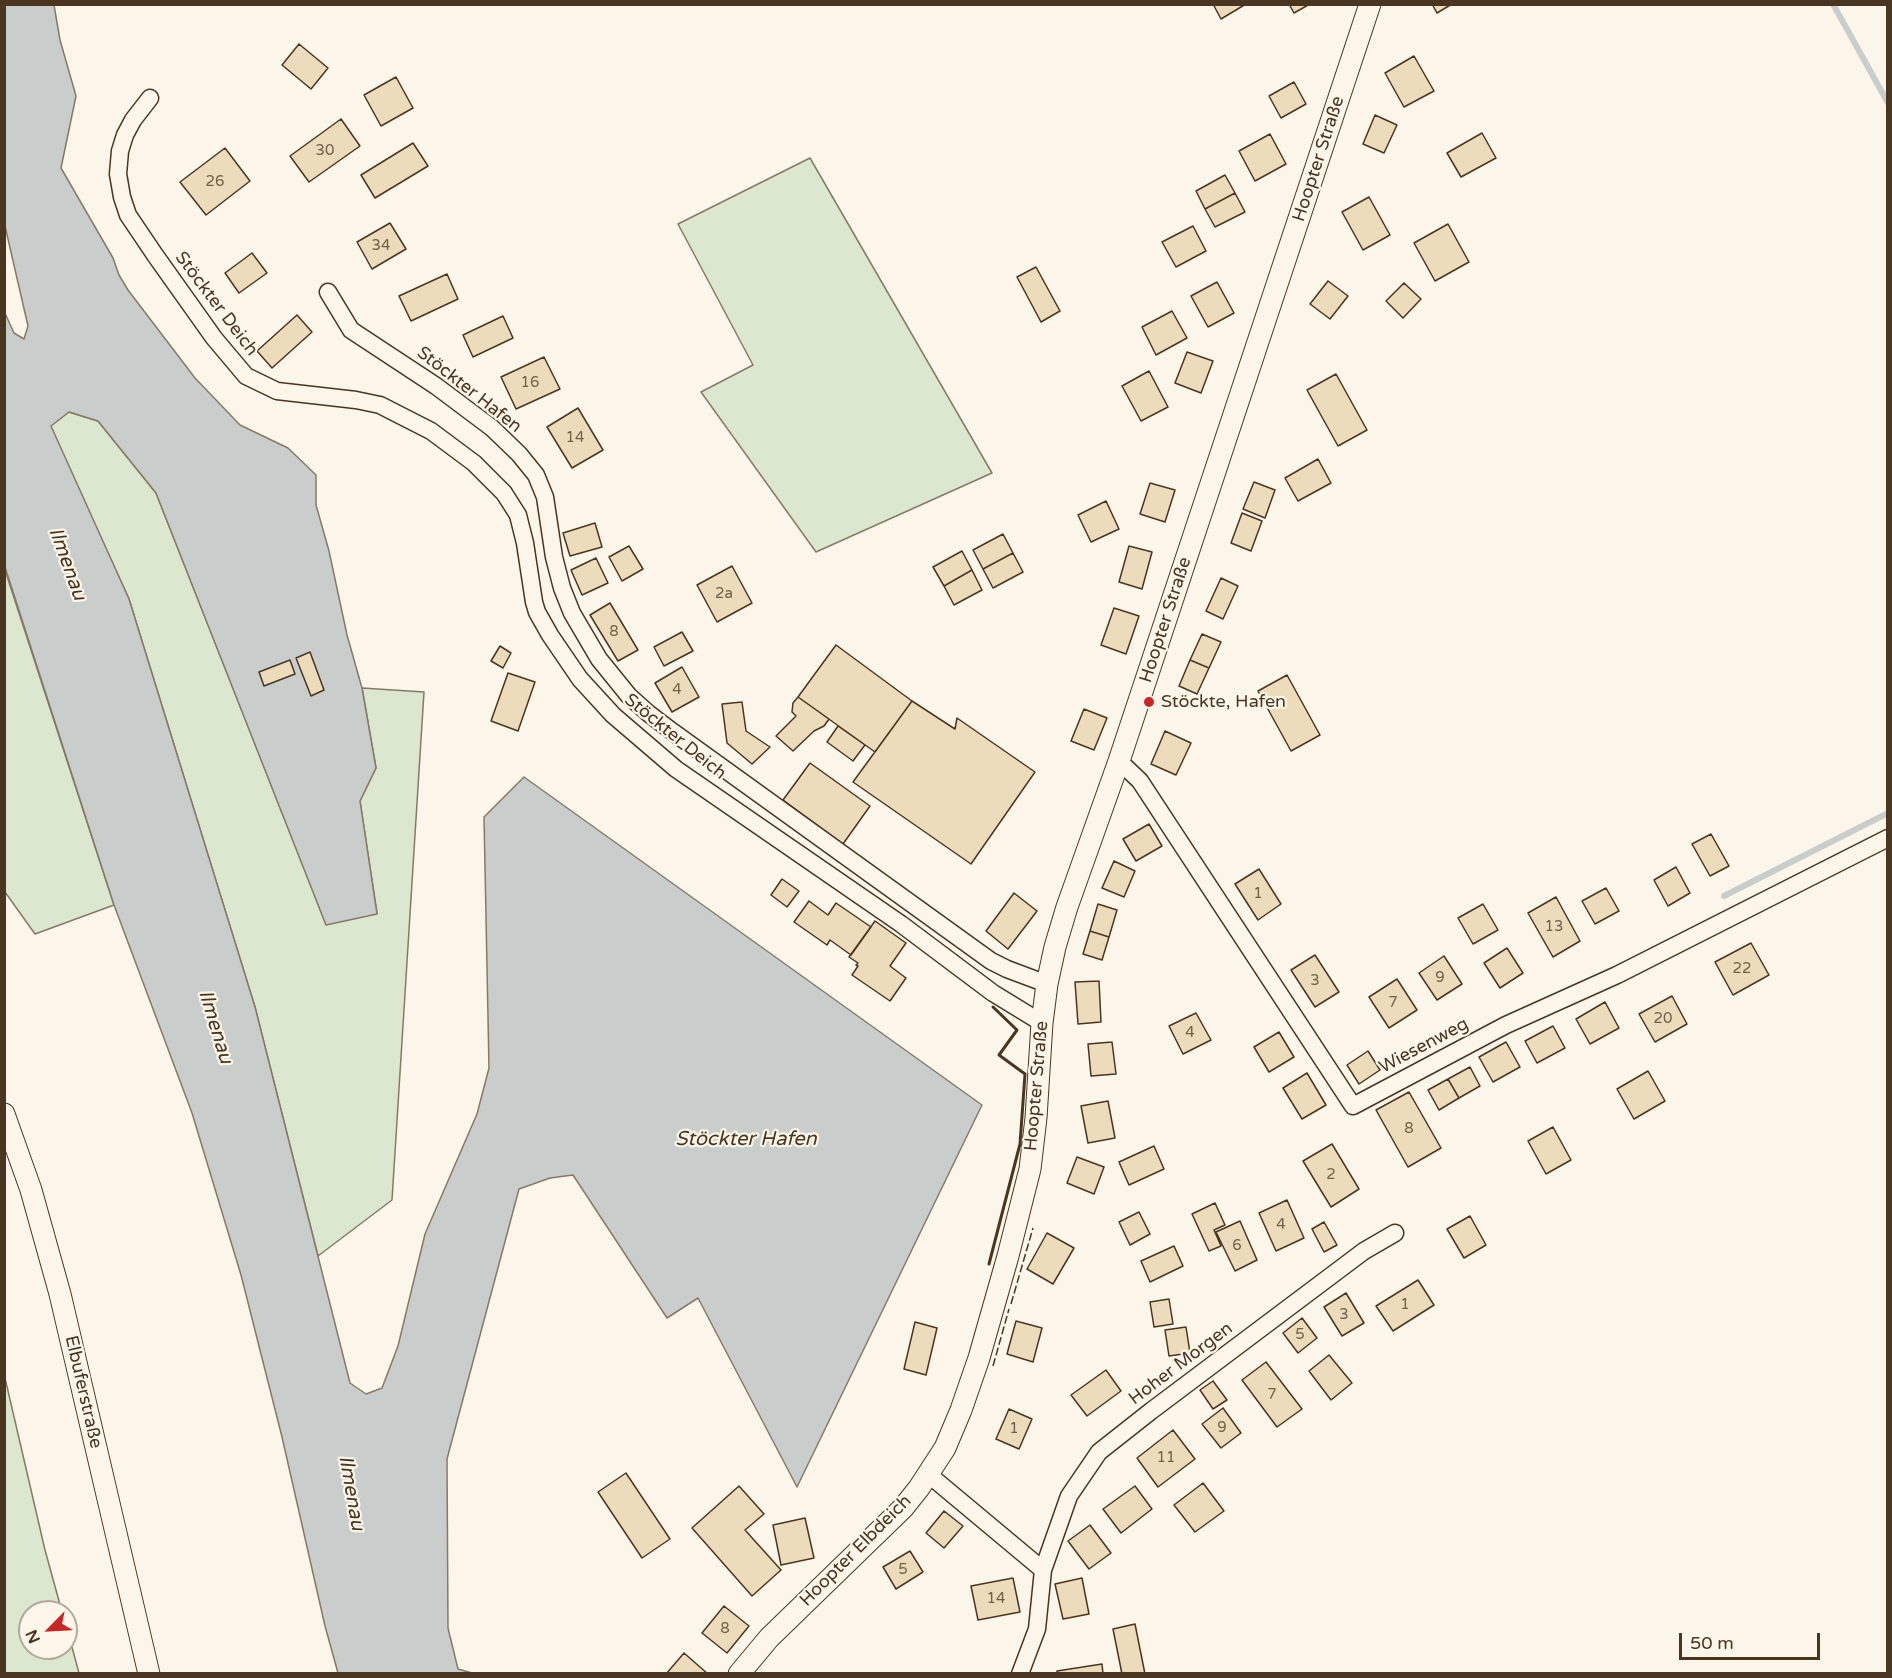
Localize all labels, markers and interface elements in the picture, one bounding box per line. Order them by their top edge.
street label: Hoopter Straße [1289,93,1349,225]
house number: 30 [316,142,334,160]
house number: 26 [206,173,224,191]
house number: 34 [372,237,390,255]
street label: Stöckter Deich [170,248,262,360]
street label: Stöckter Hafen [412,342,526,438]
house number: 16 [521,374,539,392]
house number: 14 [566,429,584,447]
water label: Ilmenau [43,524,91,604]
street label: Hoopter Straße [1136,554,1196,686]
house number: 2a [715,585,733,603]
house number: 8 [609,623,619,641]
house number: 4 [672,681,682,699]
street label: Stöckter Deich [620,689,730,785]
place label: Stöckte, Hafen [1161,691,1286,713]
marker: Stöckte, Hafen [1142,695,1156,709]
house number: 1 [1253,885,1263,903]
house number: 13 [1545,918,1563,936]
house number: 22 [1733,960,1751,978]
house number: 9 [1435,969,1445,987]
house number: 3 [1310,972,1320,990]
water label: Ilmenau [192,987,238,1067]
house number: 7 [1388,994,1398,1012]
house number: 20 [1654,1010,1672,1028]
street label: Wiesenweg [1376,1013,1472,1079]
street label: Hoopter Straße [1021,1020,1053,1152]
house number: 4 [1185,1024,1195,1042]
house number: 8 [1404,1120,1414,1138]
water label: Stöckter Hafen [675,1128,817,1152]
house number: 2 [1326,1166,1336,1184]
house number: 4 [1276,1216,1286,1234]
house number: 6 [1232,1237,1242,1255]
house number: 1 [1400,1296,1410,1314]
house number: 3 [1339,1306,1349,1324]
street label: Hoher Morgen [1125,1318,1237,1410]
house number: 5 [1295,1326,1305,1344]
street label: Elbuferstraße [60,1333,106,1451]
house number: 7 [1267,1386,1277,1404]
house number: 9 [1217,1419,1227,1437]
house number: 1 [1009,1420,1019,1438]
house number: 11 [1157,1449,1175,1467]
water label: Ilmenau [333,1454,369,1532]
street label: Hoopter Elbdeich [796,1491,916,1611]
house number: 5 [898,1561,908,1579]
house number: 14 [987,1590,1005,1608]
north arrow [18,1600,78,1660]
house number: 8 [720,1620,730,1638]
scale bar [1682,1621,1823,1659]
text: N [22,1627,45,1646]
text: 50 m [1690,1632,1734,1654]

